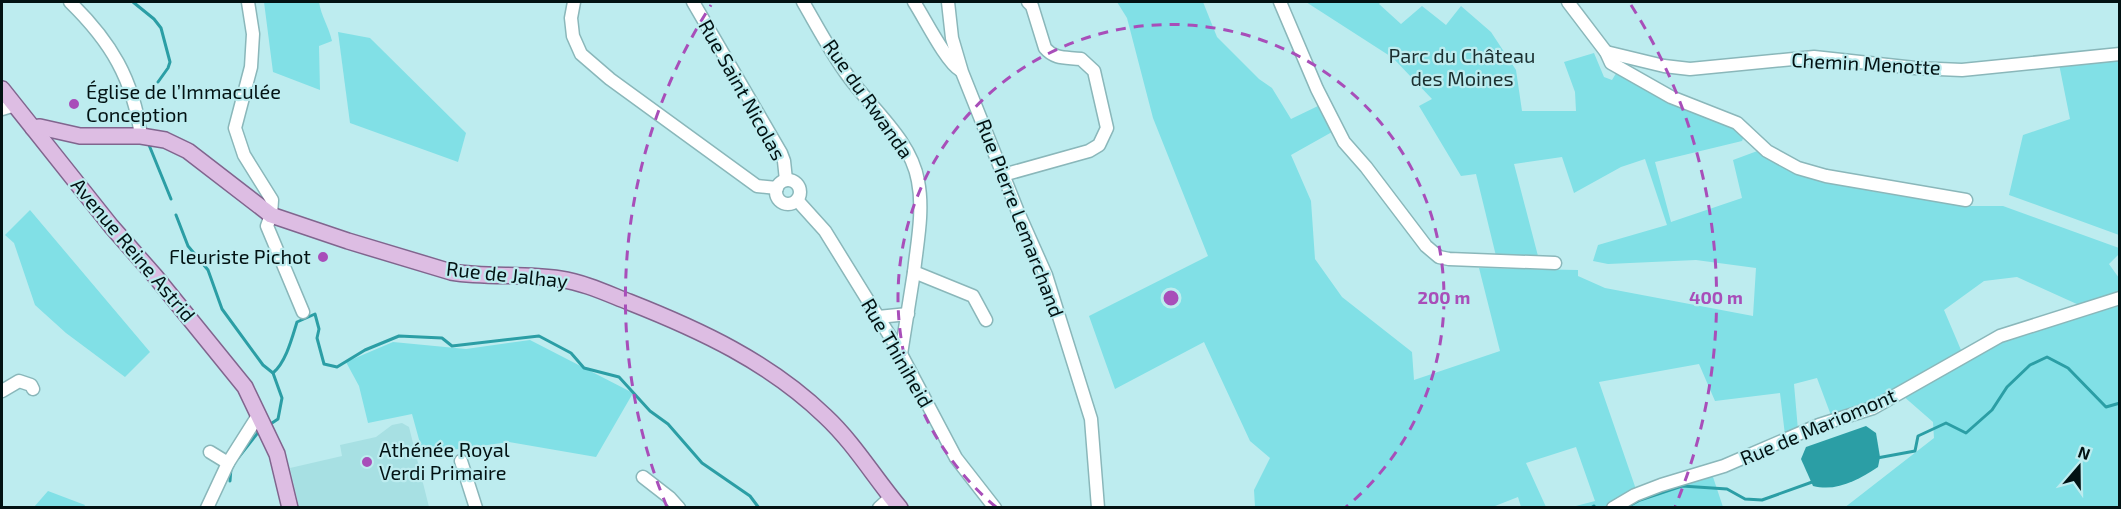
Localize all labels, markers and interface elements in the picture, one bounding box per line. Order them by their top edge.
street label: Rue Saint Nicolas [694,15,791,164]
street label: Rue du Rwanda [819,34,919,163]
park label: Parc du Château des Moines [1389,43,1535,90]
street label: Chemin Menotte [1791,47,1941,79]
place label: Église de l’Immaculée Conception [86,79,281,126]
marker: Église de l’Immaculée Conception [67,97,81,111]
street label: Rue Pierre Lemarchand [972,115,1070,320]
street label: Avenue Reine Astrid [67,173,201,326]
place label: Fleuriste Pichot [169,244,311,268]
marker: Fleuriste Pichot [316,250,330,264]
street label: Rue de Jalhay [445,256,569,292]
text: 200 m [1418,286,1470,308]
text: 400 m [1689,286,1743,308]
centre of rings [1161,288,1181,308]
street label: Rue Thiniheid [857,294,939,411]
street label: Rue de Mariomont [1736,382,1899,470]
place label: Athénée Royal Verdi Primaire [379,437,510,484]
north arrow [2049,437,2109,497]
text: N [2076,442,2093,463]
marker: Athénée Royal Verdi Primaire [360,455,374,469]

